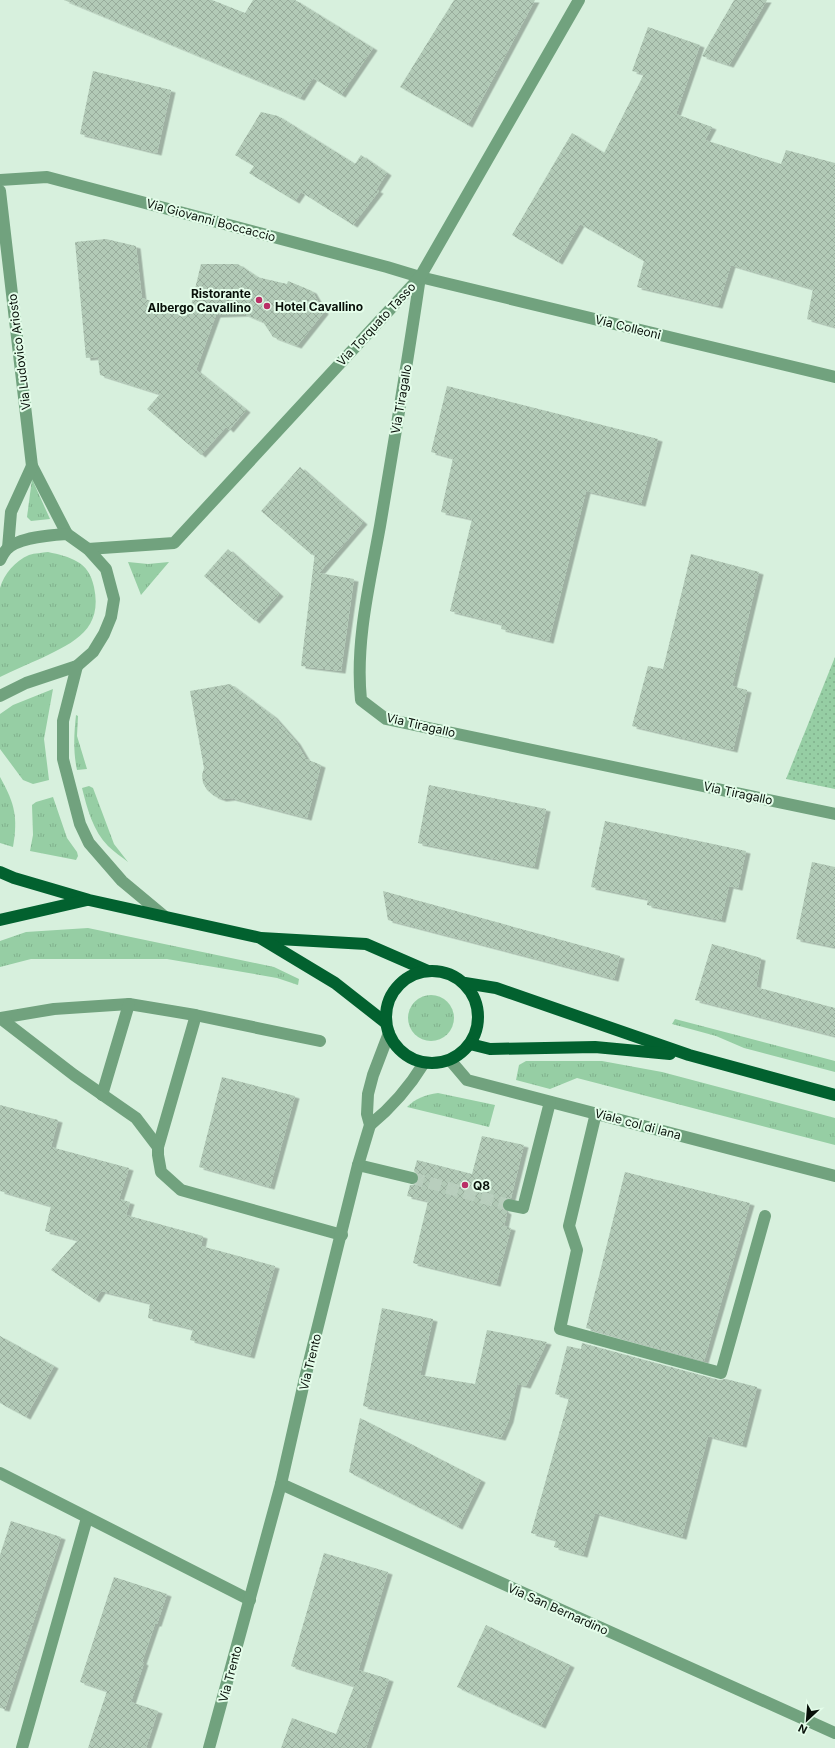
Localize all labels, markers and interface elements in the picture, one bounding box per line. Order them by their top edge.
street label: Via Giovanni Boccaccio [145,195,277,245]
street label: Via Torquato Tasso [333,279,419,369]
place label: Ristorante Albergo Cavallino [147,286,251,315]
street label: Via Ludovico Ariosto [4,293,34,411]
marker: Ristorante Albergo Cavallino [254,295,264,305]
place label: Hotel Cavallino [275,299,363,314]
marker: Hotel Cavallino [262,301,272,311]
street label: Via Colleoni [594,312,663,342]
street label: Via Tiragallo [388,363,414,435]
street label: Via Tiragallo [385,710,457,740]
street label: Via Tiragallo [702,778,774,808]
street label: Viale col di lana [593,1105,683,1143]
place label: Q8 [473,1178,490,1193]
marker: Q8 [460,1180,470,1190]
street label: Via Trento [296,1332,324,1392]
street label: Via San Bernardino [505,1580,611,1638]
street label: Via Trento [215,1644,245,1704]
north arrow [787,1700,827,1740]
text: N [796,1721,809,1737]

